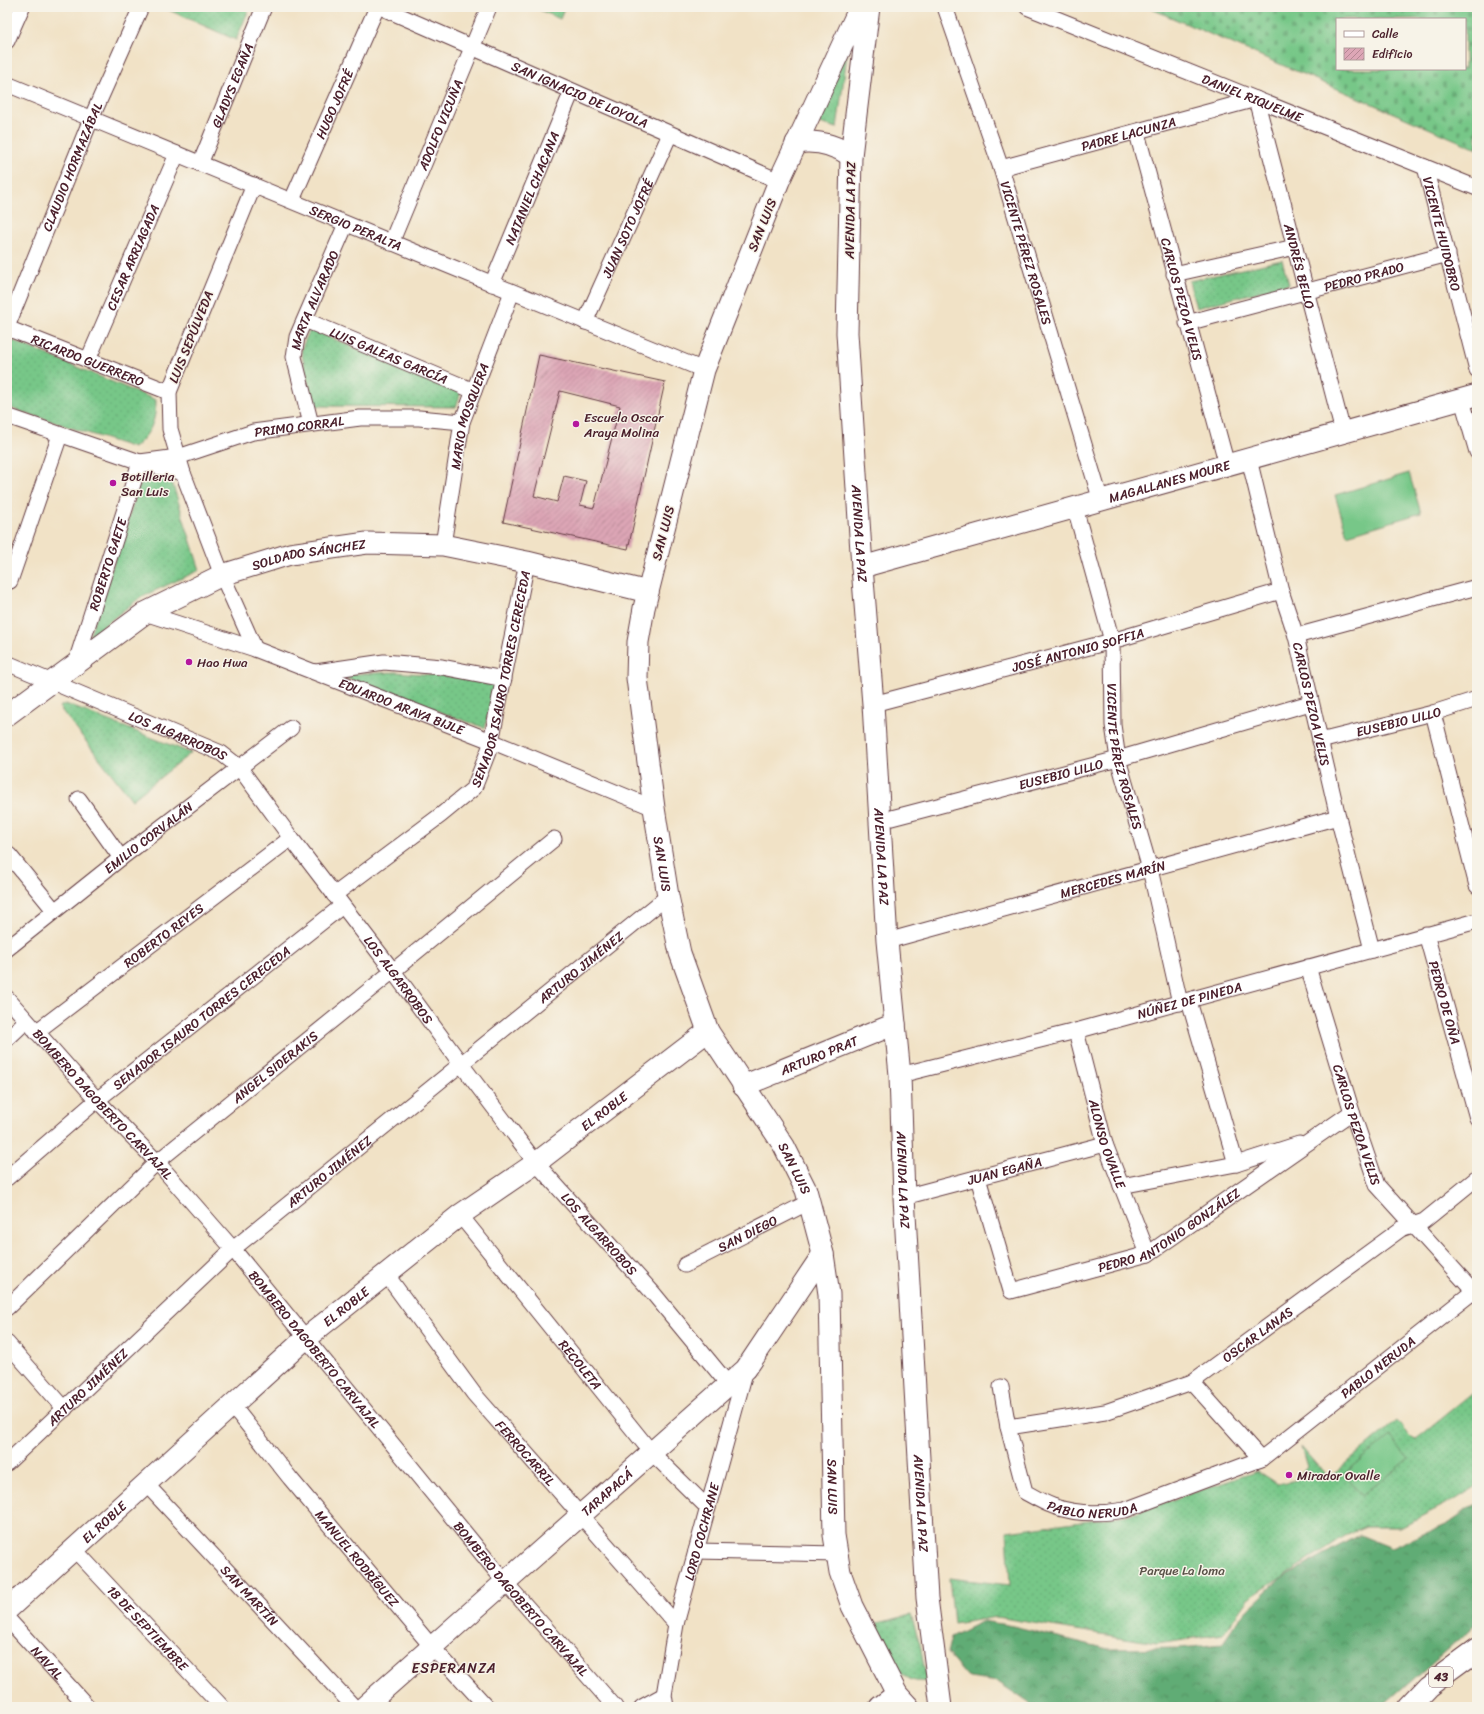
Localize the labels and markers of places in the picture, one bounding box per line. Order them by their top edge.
place label: Escuela Oscar Araya Molina [583,406,664,444]
marker: Escuela Oscar Araya Molina [571,419,581,429]
place label: Botilleria San Luis [121,465,175,503]
marker: Botilleria San Luis [108,478,118,488]
place label: Hao Hwa [197,651,248,674]
marker: Hao Hwa [184,657,194,667]
place label: Mirador Ovalle [1297,1464,1380,1487]
marker: Mirador Ovalle [1284,1470,1294,1480]

